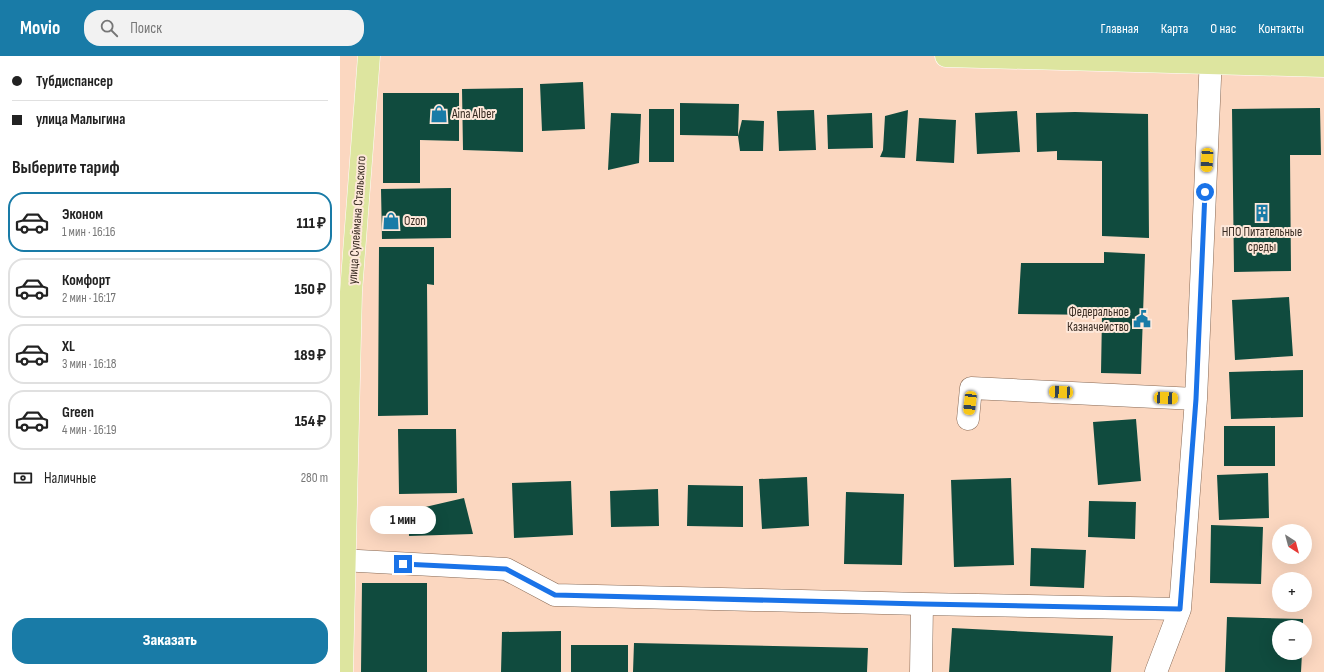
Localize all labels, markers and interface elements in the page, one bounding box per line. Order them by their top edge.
search box [84,10,364,46]
text: Movio [20,17,60,40]
icon: search [98,17,120,39]
text: Поиск [130,19,162,38]
text: Главная [1101,20,1139,37]
text: Карта [1161,20,1188,37]
text: О нас [1210,20,1236,37]
text: Контакты [1258,20,1304,37]
text: Тубдиспансер [36,72,113,91]
shop icon: Aina Alber [429,104,449,124]
place label: Aina Alber [451,106,495,122]
text: улица Малыгина [36,110,125,129]
car [1200,148,1214,172]
street label: улица Сулеймана Стальского [345,155,369,285]
text: Выберите тариф [12,157,120,178]
route start [1196,183,1214,201]
building icon: НПО Питательные среды [1252,203,1272,223]
icon: car [14,204,50,240]
text: Эконом [62,205,103,224]
shop icon: Ozon [381,211,401,231]
place label: Ozon [404,213,426,229]
text: 111 ₽ [297,214,326,233]
text: 1 мин · 16:16 [62,224,116,240]
place label: НПО Питательные среды [1222,224,1302,255]
icon: car [14,270,50,306]
text: Комфорт [62,271,111,290]
text: 150 ₽ [295,280,326,299]
text: 2 мин · 16:17 [62,290,116,306]
place label: Федеральное Казначейство [1067,304,1129,335]
public building icon: Федеральное Казначейство [1132,309,1152,329]
icon: car [14,336,50,372]
text: XL [62,337,75,356]
text: 189 ₽ [294,346,326,365]
text: 3 мин · 16:18 [62,356,116,372]
car [1049,385,1073,399]
car [963,390,977,416]
car [1154,391,1178,405]
icon: car [14,402,50,438]
text: Green [62,403,94,422]
text: 154 ₽ [295,412,326,431]
text: 4 мин · 16:19 [62,422,116,438]
icon: cash [12,467,34,489]
text: Наличные [44,469,96,488]
text: 280 m [301,470,328,486]
callout: 1 мин [370,506,436,534]
text: 1 мин [390,512,416,528]
north arrow [1272,524,1312,564]
map controls [1272,524,1312,660]
route end [394,555,412,573]
button: + [1272,572,1312,612]
button: Заказать [12,618,328,664]
button: − [1272,620,1312,660]

